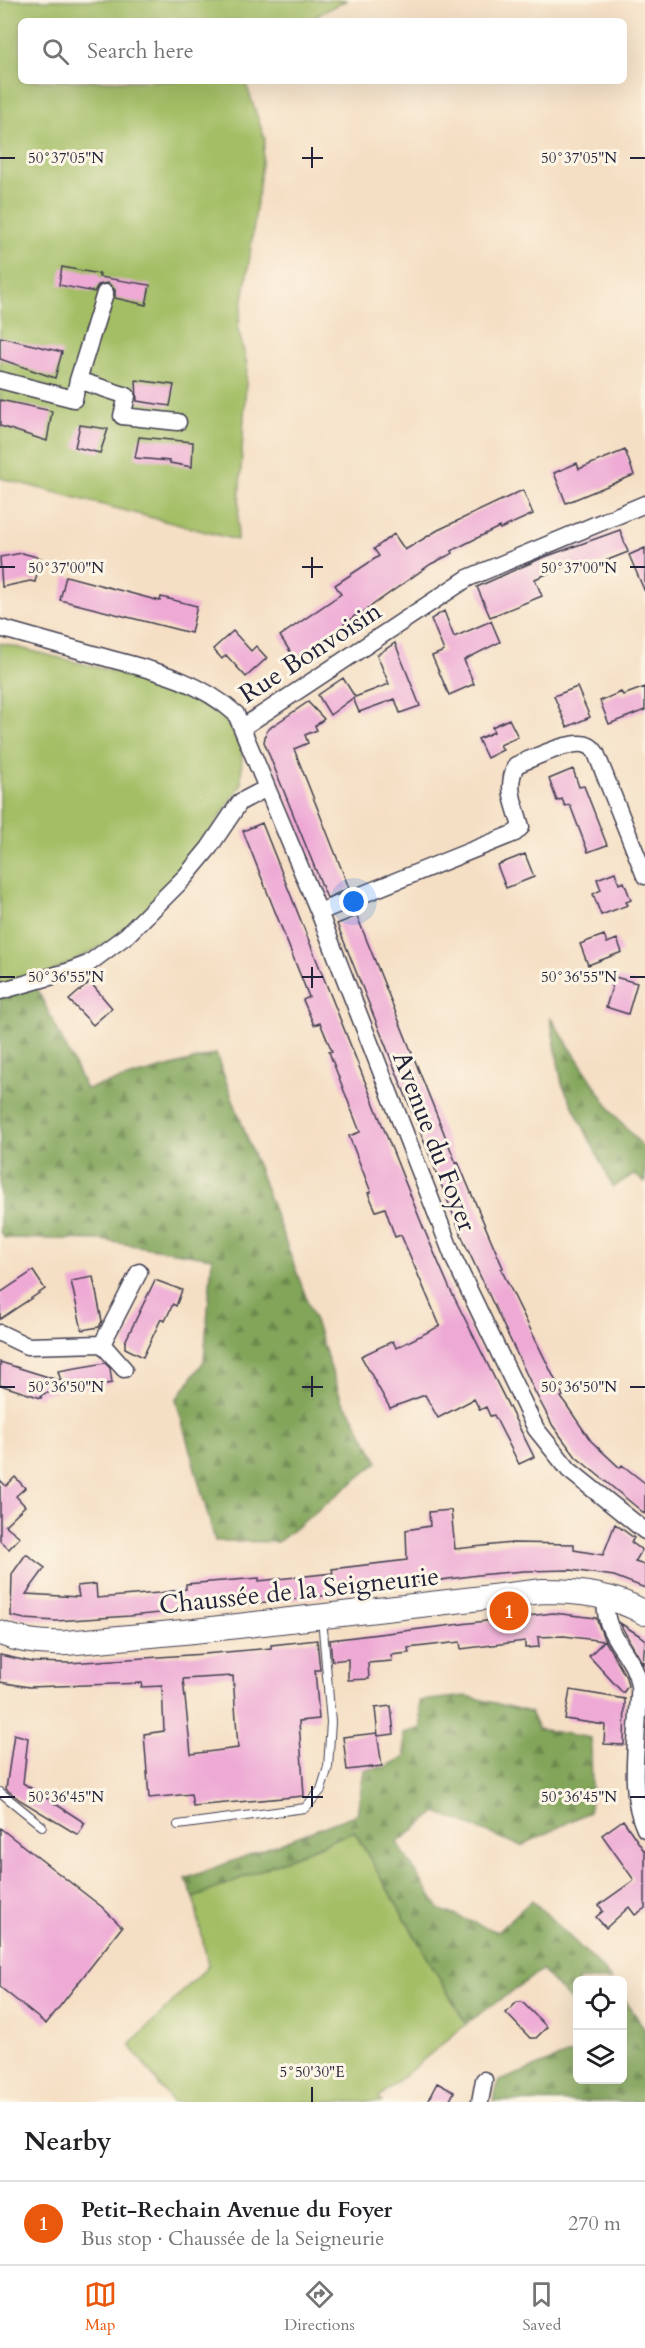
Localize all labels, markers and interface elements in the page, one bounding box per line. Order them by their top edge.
search box [18,18,627,84]
icon: search [39,35,72,68]
text: Search here [87,36,194,66]
text: 50°37'05"N [28,148,104,168]
text: 50°37'05"N [541,148,617,168]
text: 50°37'00"N [28,558,104,578]
text: 50°37'00"N [541,558,617,578]
street label: Rue Bonvoisin [232,593,388,711]
your location [339,887,368,916]
text: 50°36'55"N [28,967,104,987]
text: 50°36'55"N [541,967,617,987]
street label: Avenue du Foyer [384,1046,485,1237]
text: 50°36'50"N [28,1377,104,1397]
text: 50°36'50"N [541,1377,617,1397]
street label: Chaussée de la Seigneurie [157,1558,441,1623]
pin: 1 [490,1588,528,1634]
text: 50°36'45"N [28,1787,104,1807]
text: 50°36'45"N [541,1787,617,1807]
map controls [573,1976,627,2084]
button: locate [573,1976,627,2030]
button: layers [573,2030,627,2084]
text: 5°50'30"E [280,2062,344,2082]
text: Nearby [24,2124,112,2159]
text: Petit-Rechain Avenue du Foyer [81,2195,392,2225]
text: 1 [38,2210,49,2237]
text: 270 m [568,2210,621,2237]
text: Bus stop · Chaussée de la Seigneurie [81,2225,384,2252]
tab: Map [84,2278,117,2336]
tab: Directions [284,2278,355,2336]
tab: Saved [522,2278,561,2336]

